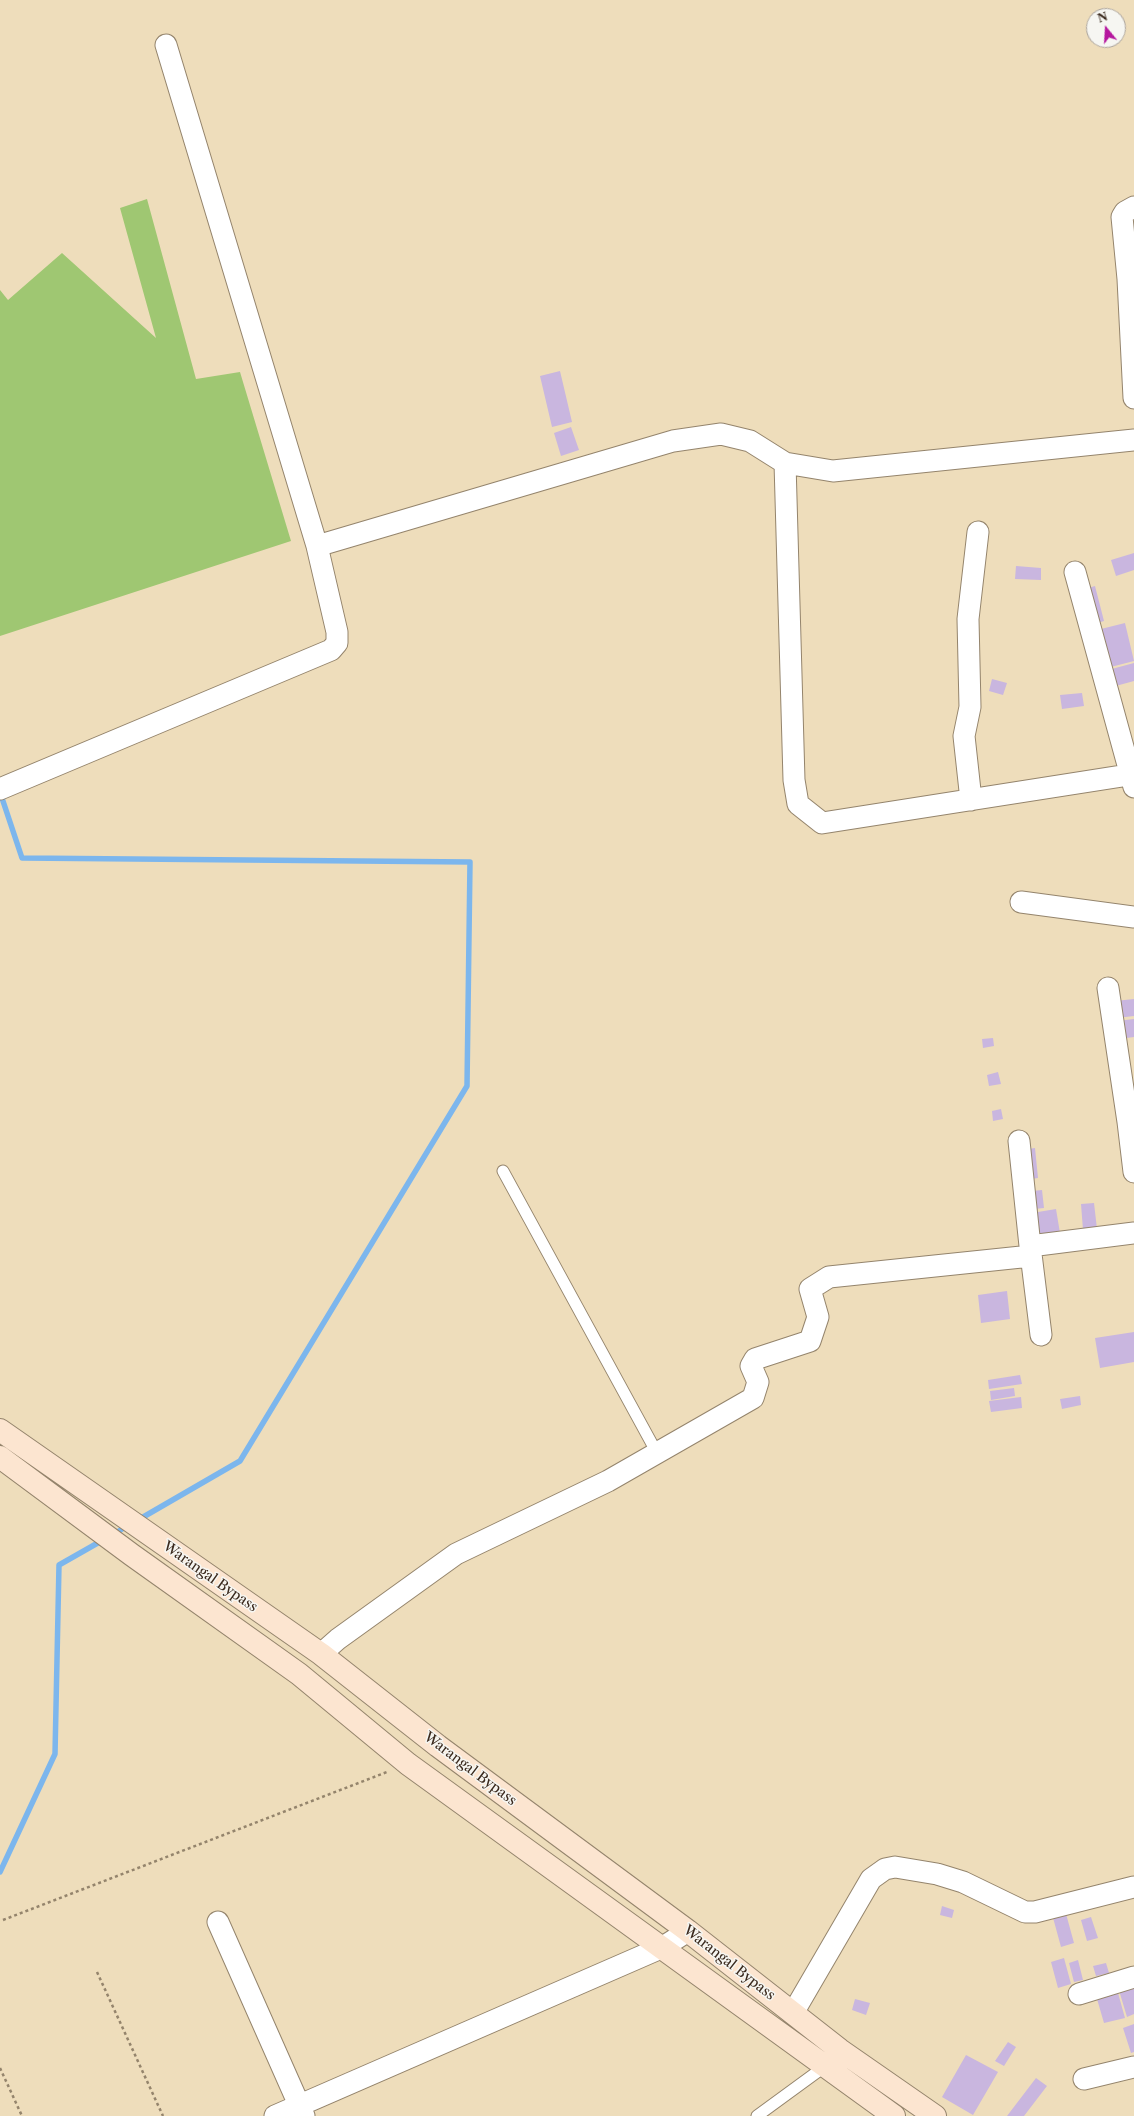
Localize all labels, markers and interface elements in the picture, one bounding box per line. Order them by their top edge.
north arrow [1086,8,1126,48]
text: N [1096,9,1109,26]
street label: Warangal Bypass [159,1538,261,1616]
street label: Warangal Bypass [420,1729,520,1809]
street label: Warangal Bypass [680,1922,778,2004]

